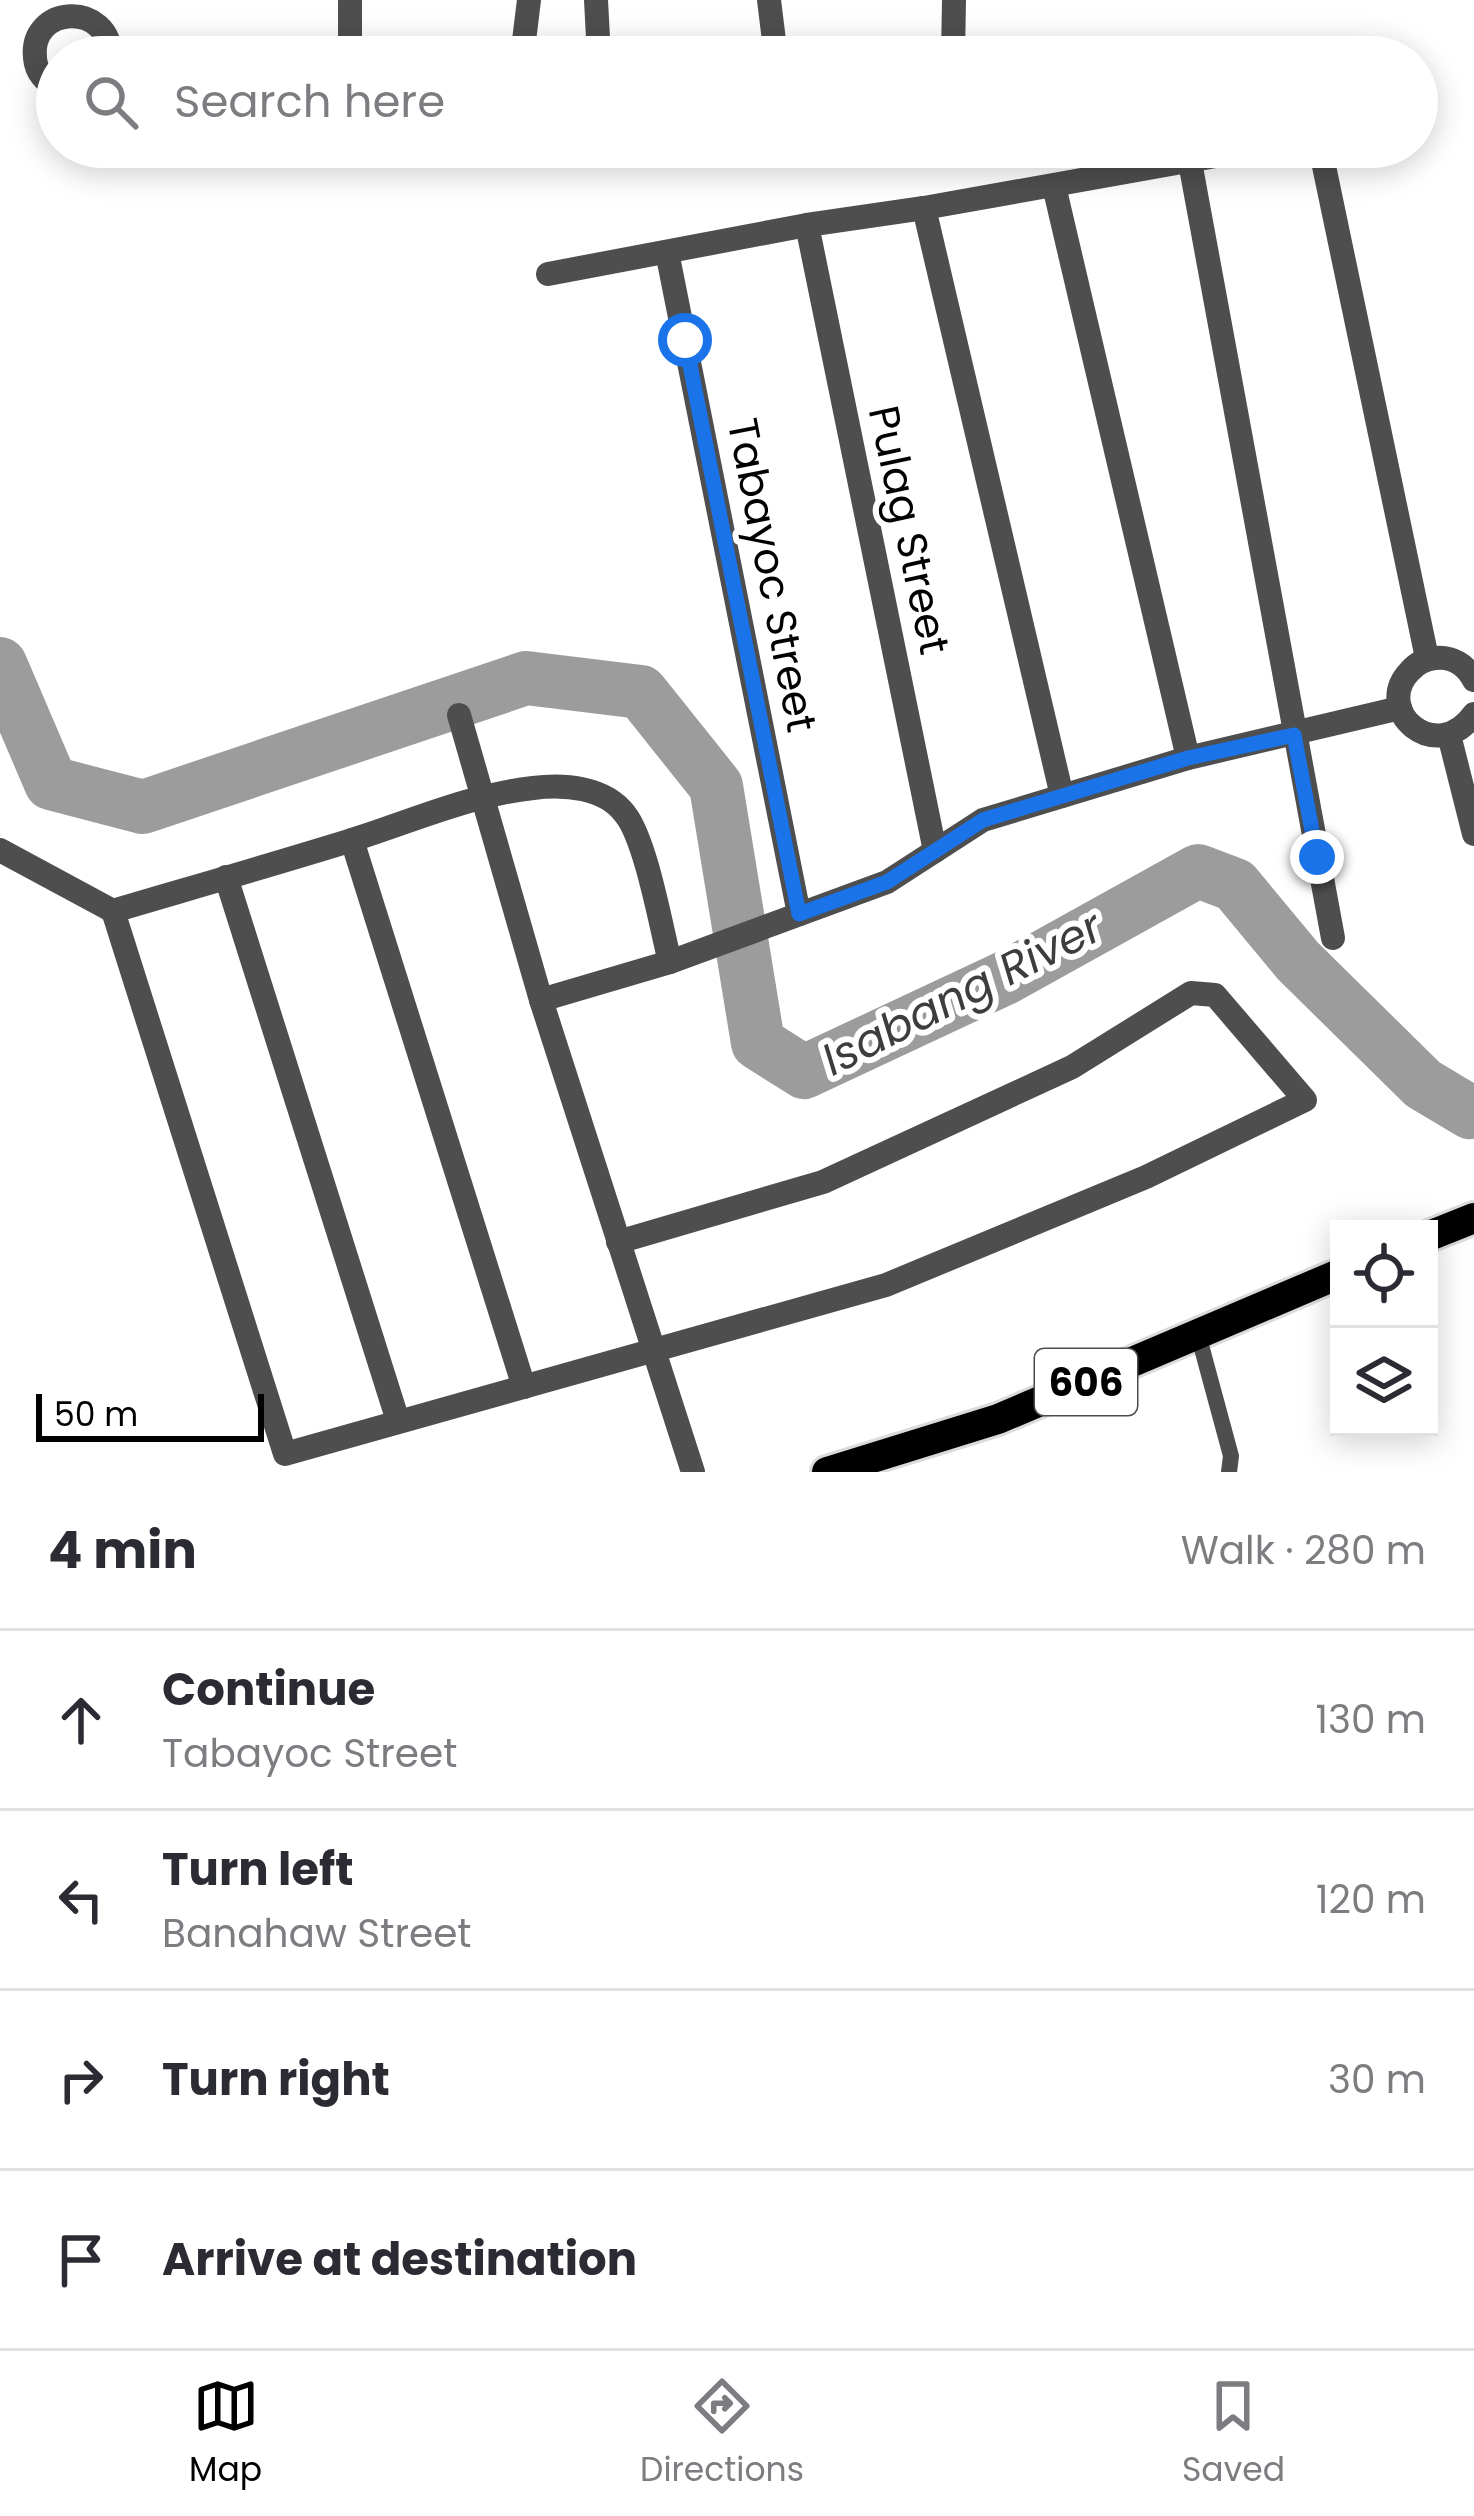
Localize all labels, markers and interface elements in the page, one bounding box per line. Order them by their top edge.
search box [36,36,1438,168]
icon: search [78,69,144,135]
text: Search here [174,70,445,133]
route start [658,313,712,367]
street label: Pulag Street [854,400,964,660]
street label: Tabayoc Street [713,413,831,737]
route end [1290,830,1344,884]
water label: Isabang River [811,895,1114,1091]
map controls [1330,1220,1438,1436]
button: locate [1330,1220,1438,1328]
button: layers [1330,1328,1438,1436]
road number: 606 [1035,1349,1137,1415]
scale bar [36,1388,264,1441]
text: 50 m [54,1391,138,1438]
text: 4 min [48,1514,197,1586]
text: Walk · 280 m [1181,1523,1426,1578]
text: Continue [162,1658,375,1721]
icon: ahead [48,1687,114,1753]
text: 130 m [1315,1692,1426,1747]
text: Tabayoc Street [162,1726,457,1781]
text: Turn left [162,1838,354,1901]
icon: left [48,1867,114,1933]
text: 120 m [1316,1872,1426,1927]
text: Banahaw Street [162,1906,472,1961]
icon: right [48,2047,114,2113]
text: Turn right [162,2048,390,2111]
text: 30 m [1328,2052,1426,2107]
icon: arrive [48,2227,114,2293]
text: Arrive at destination [162,2228,637,2291]
tab: Map [189,2373,262,2495]
tab: Directions [640,2373,804,2495]
tab: Saved [1182,2373,1285,2495]

